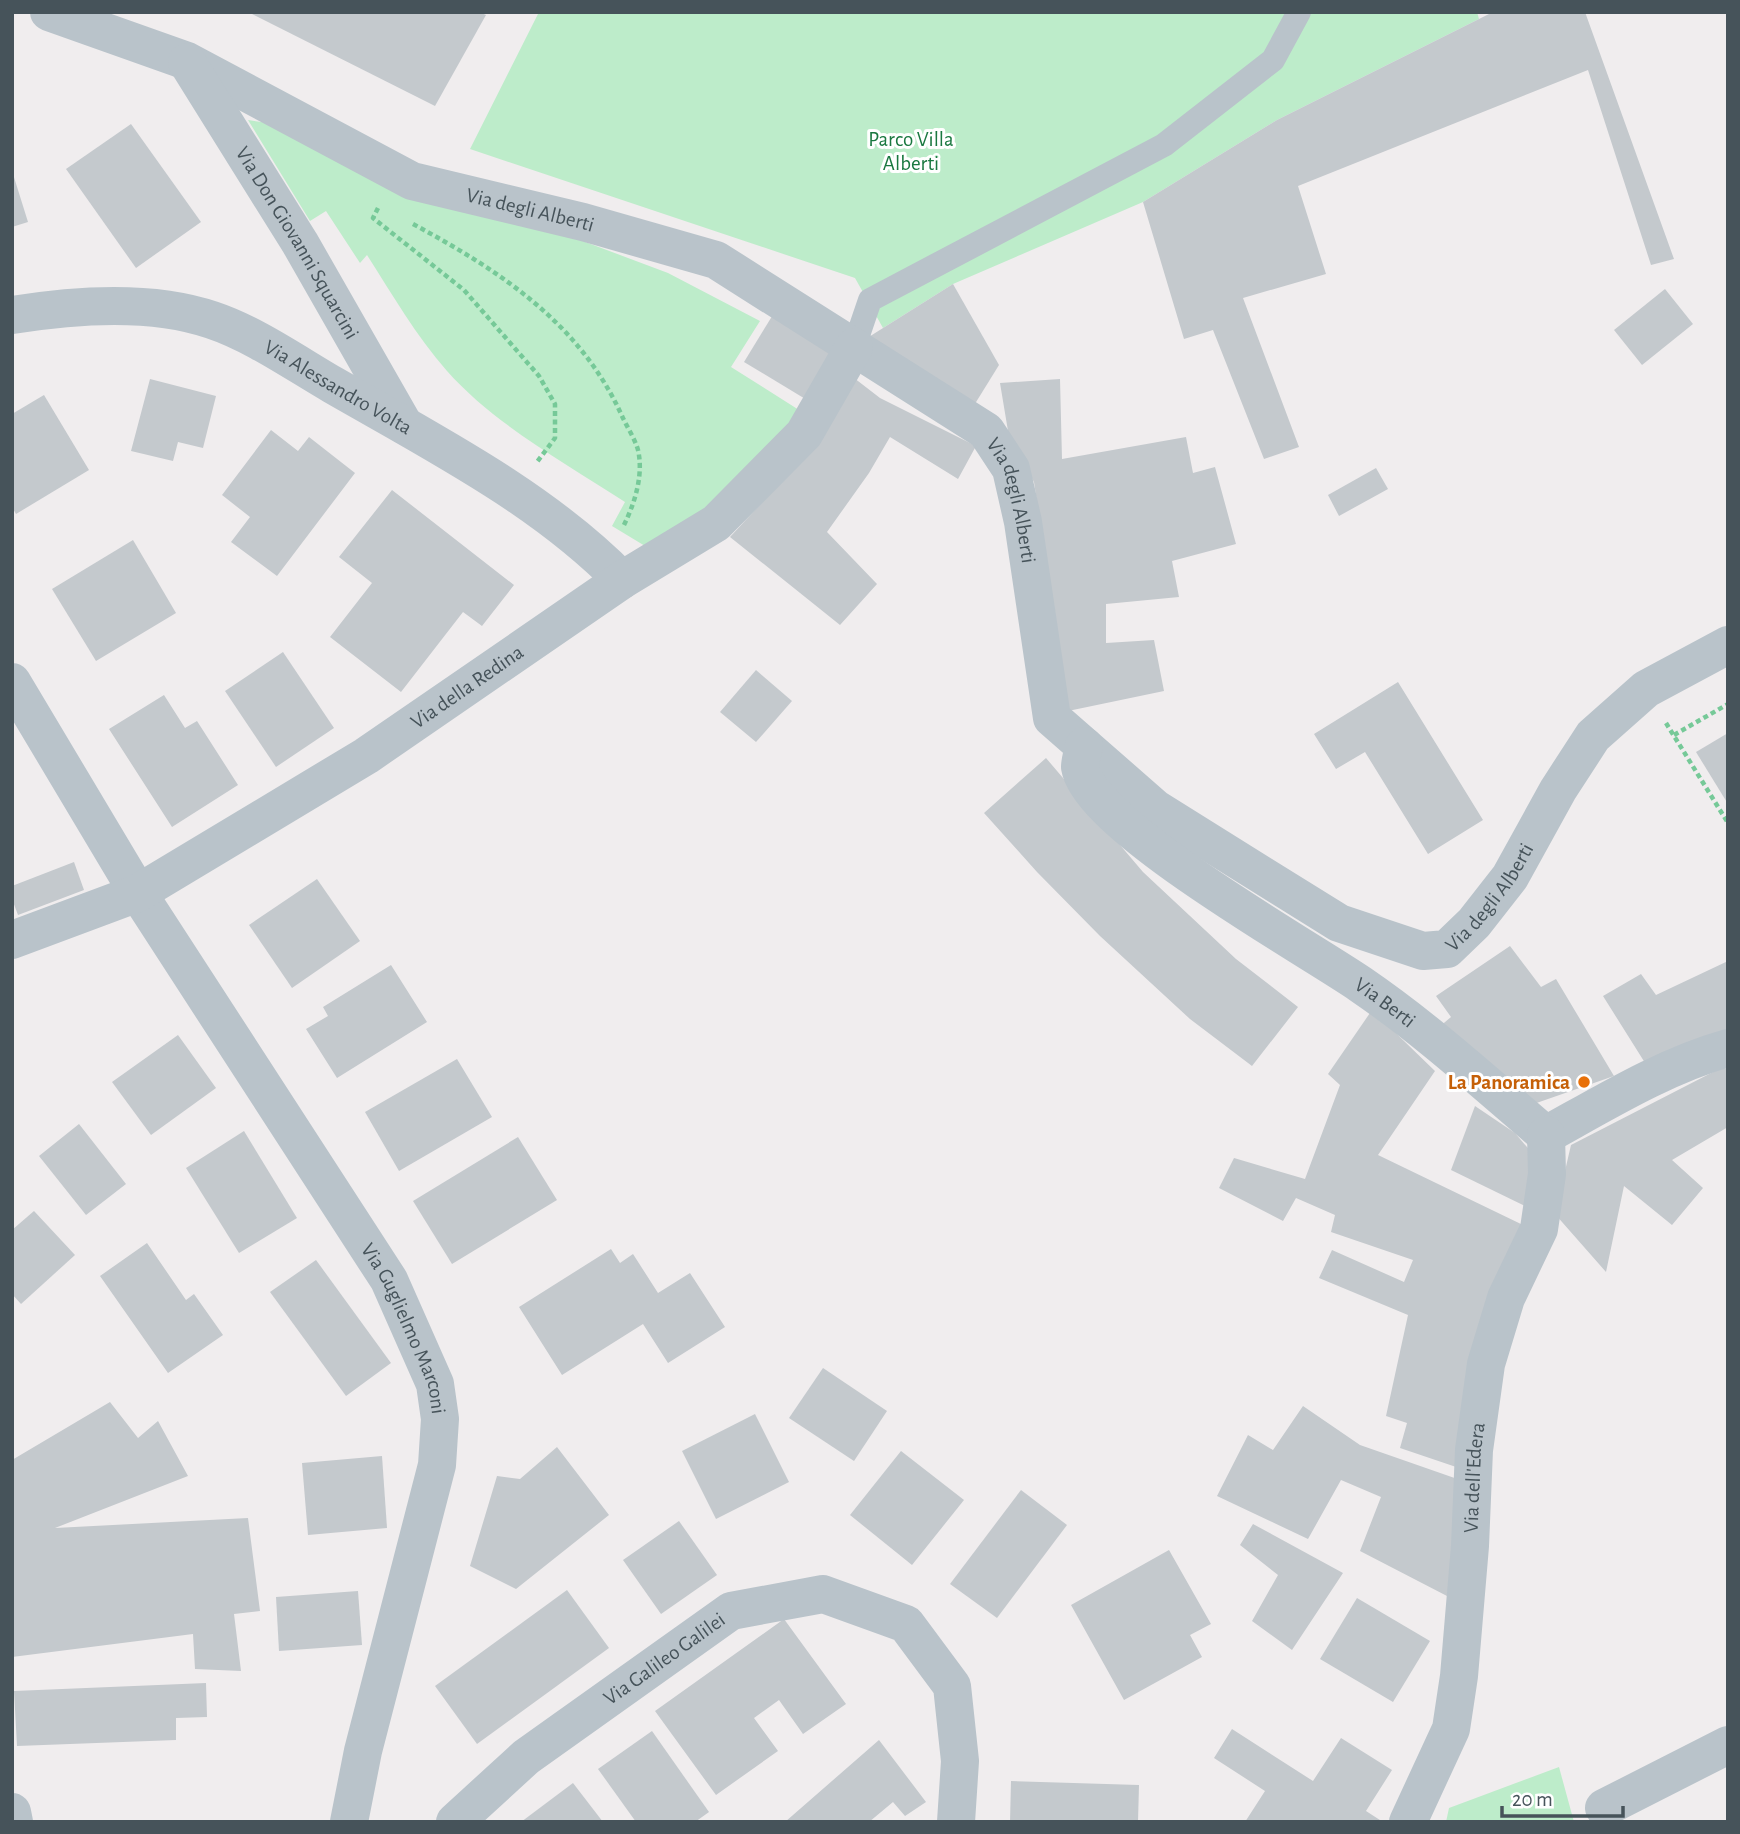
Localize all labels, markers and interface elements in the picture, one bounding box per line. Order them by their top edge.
park label: Parco Villa Alberti [868,129,954,174]
street label: Via Don Giovanni Squarcini [232,143,363,343]
street label: Via degli Alberti [464,184,597,235]
street label: Via Alessandro Volta [261,336,416,438]
street label: Via degli Alberti [983,434,1039,565]
street label: Via della Redina [407,641,527,732]
street label: Via degli Alberti [1441,840,1537,955]
street label: Via Berti [1351,973,1420,1031]
place label: La Panoramica [1448,1072,1570,1093]
marker: La Panoramica [1576,1074,1592,1090]
street label: Via Guglielmo Marconi [357,1239,450,1415]
street label: Via dell'Edera [1460,1421,1488,1533]
street label: Via Galileo Galilei [600,1608,729,1709]
scale bar [1502,1774,1623,1818]
text: 20 m [1512,1789,1553,1810]

